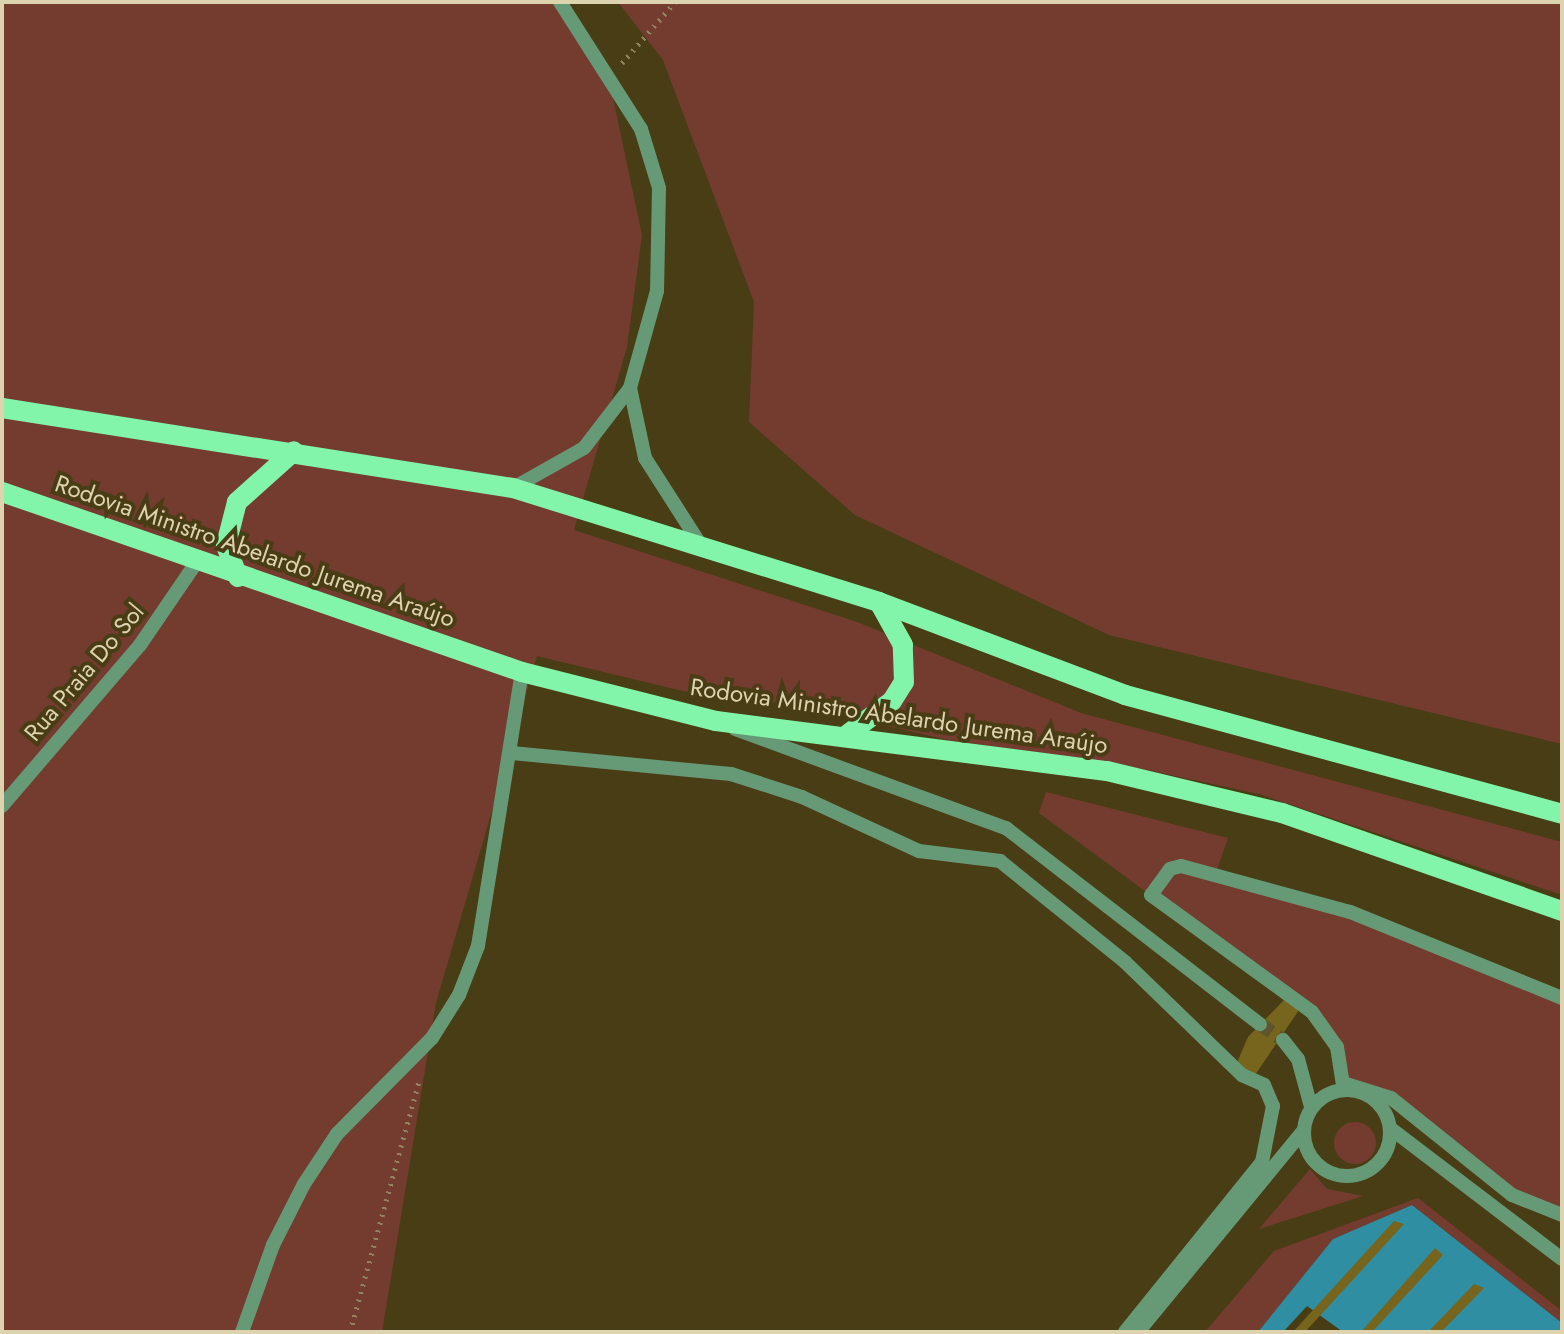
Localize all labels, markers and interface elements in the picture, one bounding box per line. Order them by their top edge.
street label: Rodovia Ministro Abelardo Jurema Araújo [51,469,459,633]
street label: Rua Praia Do Sol [18,597,150,747]
street label: Rodovia Ministro Abelardo Jurema Araújo [688,672,1110,760]

